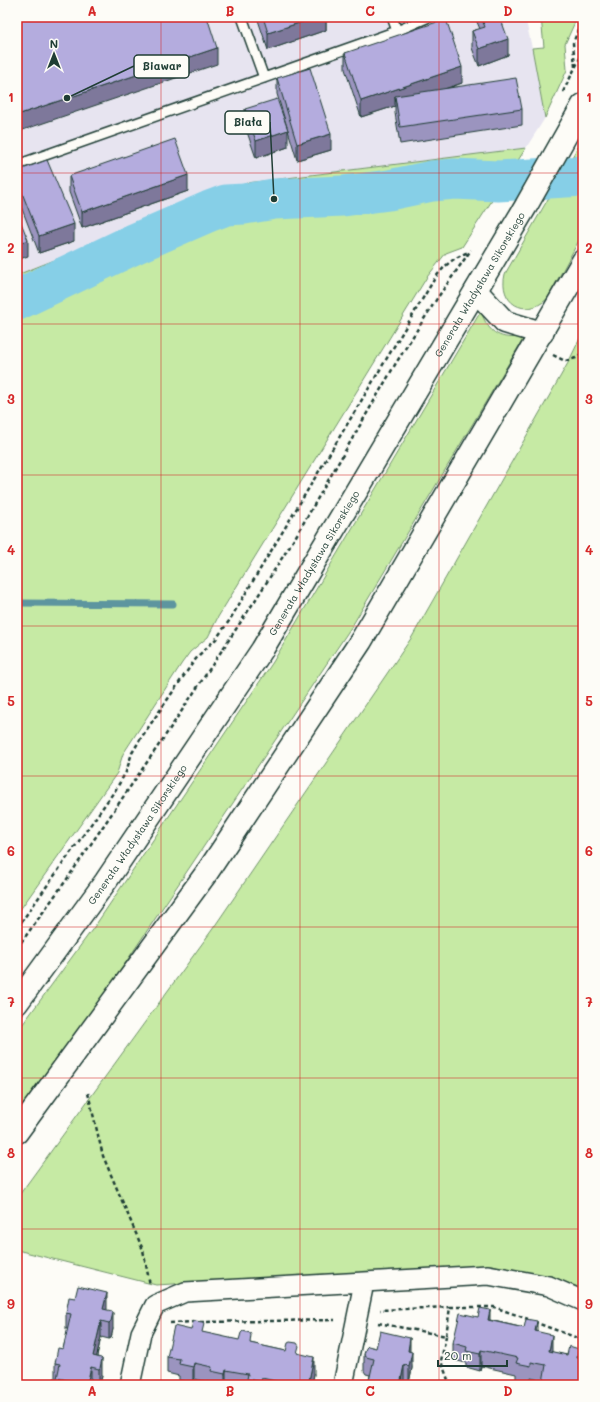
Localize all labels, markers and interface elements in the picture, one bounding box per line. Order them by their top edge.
text: A [87,2,97,19]
text: B [226,2,235,19]
text: C [365,2,375,19]
text: D [503,2,513,19]
north arrow [34,34,74,74]
text: N [50,36,58,51]
callout: Biawar [134,55,189,78]
text: Biawar [143,58,182,73]
text: 1 [8,88,14,105]
text: 1 [586,88,592,105]
callout: Biała [225,111,270,134]
text: Biała [234,114,263,129]
street label: Generała Władysława Sikorskiego [431,209,528,360]
text: 2 [7,239,15,256]
text: 2 [585,239,593,256]
text: 3 [7,390,15,407]
text: 3 [585,390,593,407]
street label: Generała Władysława Sikorskiego [265,488,362,638]
text: 4 [7,541,15,558]
text: 4 [585,541,593,558]
text: 5 [7,692,15,709]
text: 5 [585,692,593,709]
street label: Generała Władysława Sikorskiego [84,762,190,907]
text: 6 [7,842,15,859]
text: 6 [585,842,593,859]
text: 7 [7,993,15,1010]
text: 7 [585,993,593,1010]
text: 8 [7,1144,15,1161]
text: 8 [585,1144,593,1161]
text: 9 [7,1295,15,1312]
text: 9 [585,1295,593,1312]
scale bar [438,1342,507,1368]
text: 20 m [444,1347,472,1363]
text: A [87,1382,97,1399]
text: B [226,1382,235,1399]
text: C [365,1382,375,1399]
text: D [503,1382,513,1399]

